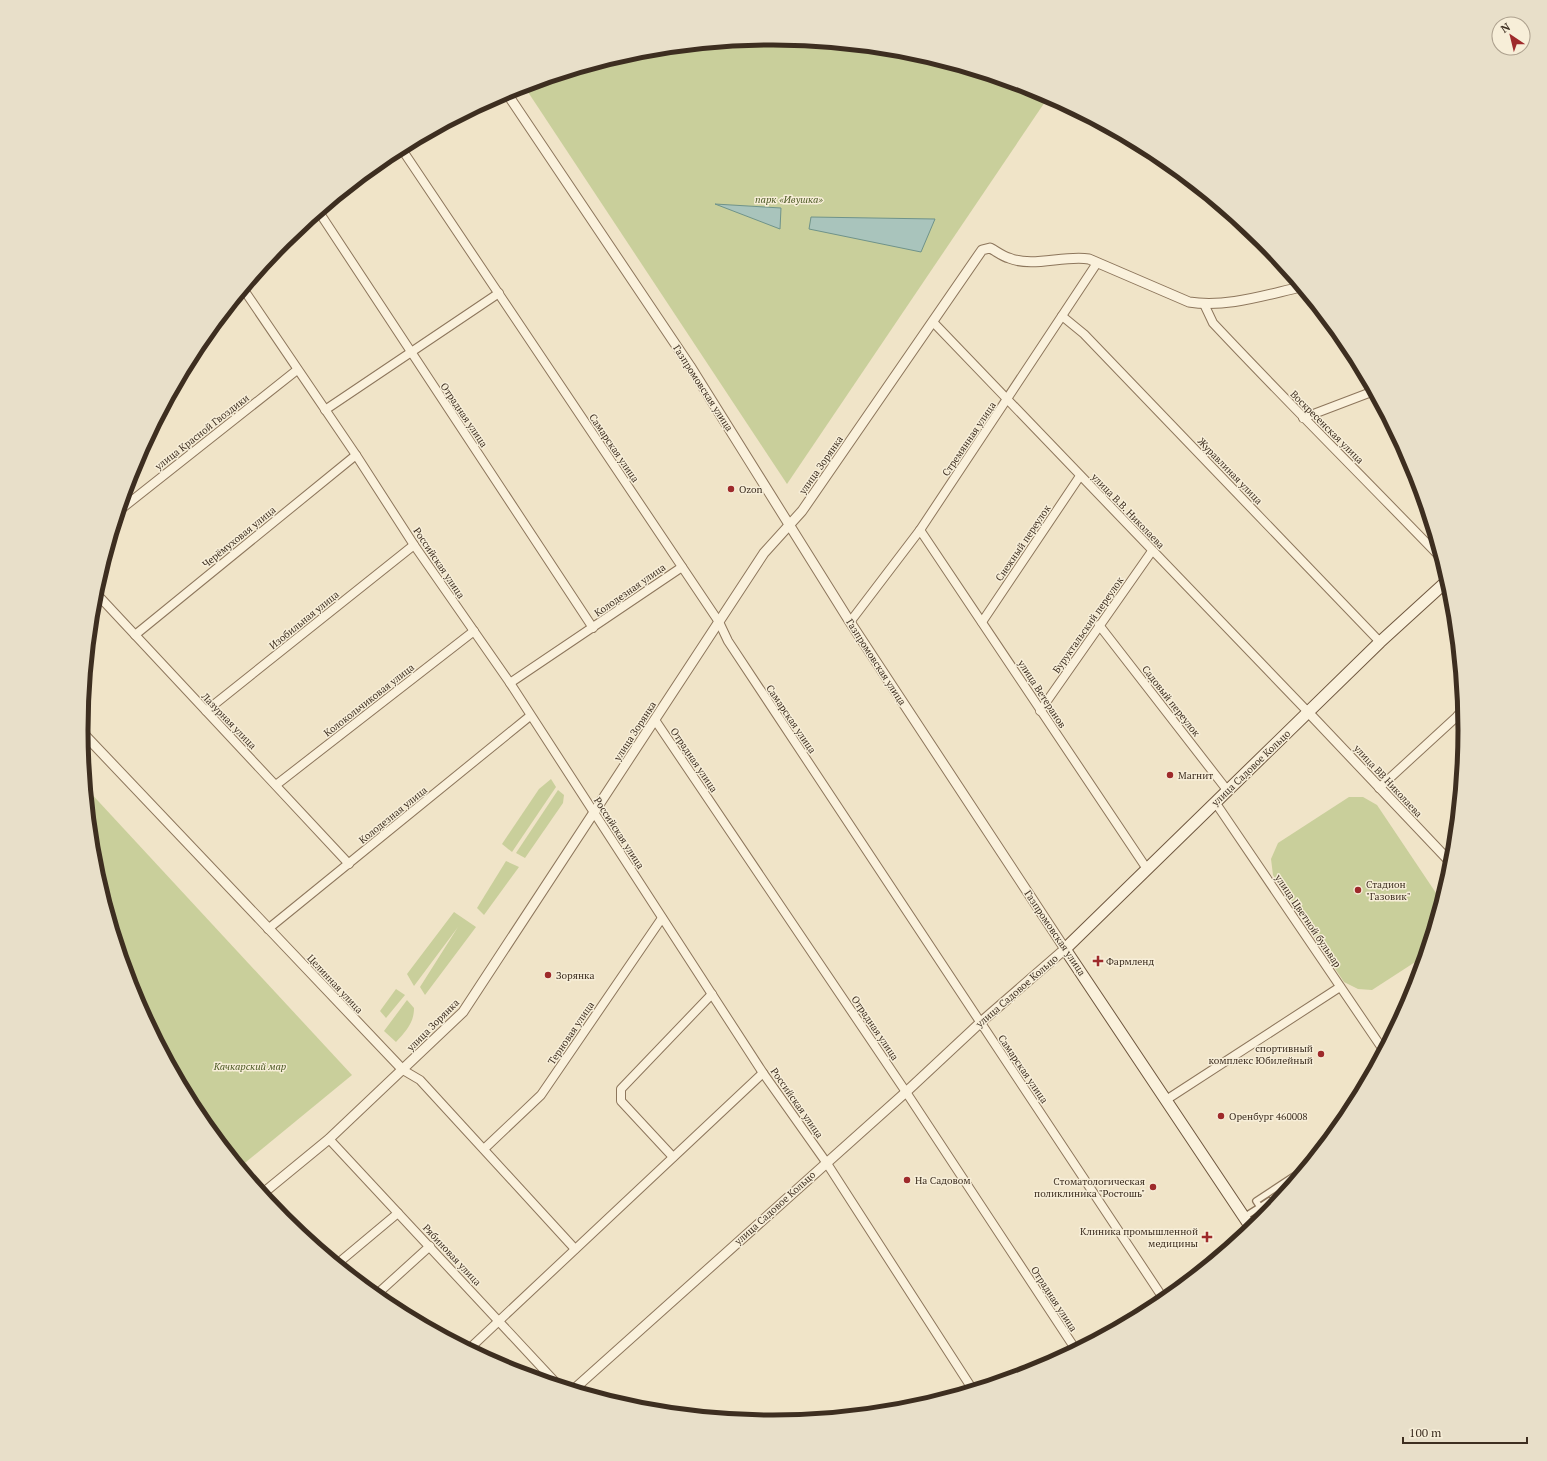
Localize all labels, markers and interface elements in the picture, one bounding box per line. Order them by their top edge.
north arrow [1491,16,1531,56]
text: N [1498,19,1513,36]
park label: парк «Ивушка» [755,193,823,206]
street label: Газпромовская улица [670,342,736,434]
street label: Отрадная улица [438,380,490,450]
street label: Воскресенская улица [1288,388,1366,466]
street label: улица Красной Гвоздики [152,391,252,473]
street label: Стремянная улица [939,399,999,479]
street label: Самарская улица [586,411,642,485]
street label: улица Зорянка [795,433,846,498]
street label: Журавлиная улица [1195,435,1265,507]
street label: улица В.В. Николаева [1088,470,1167,551]
place label: Ozon [739,483,763,496]
marker: Ozon [726,484,736,494]
street label: Снежный переулок [993,502,1054,584]
street label: Черёмуховая улица [200,503,278,571]
street label: Российская улица [410,525,468,601]
street label: Колодезная улица [592,561,668,619]
street label: Буруктальский переулок [1050,574,1127,676]
street label: Изобильная улица [266,588,342,652]
street label: Газпромовская улица [843,616,909,708]
street label: улица Ветеранов [1015,657,1069,731]
street label: Колокольчиковая улица [321,661,417,739]
street label: Садовый переулок [1139,663,1203,740]
street label: Самарская улица [763,682,819,756]
street label: Лазурная улица [198,689,259,752]
street label: улица Зорянка [610,699,659,764]
street label: Отрадная улица [668,725,720,795]
street label: улица Садовое Кольцо [1208,727,1293,810]
street label: улица ВВ Николаева [1350,741,1425,820]
place label: Магнит [1178,769,1213,782]
marker: Магнит [1165,770,1175,780]
street label: Колодезная улица [356,783,430,847]
street label: Российская улица [591,795,647,871]
street label: улица Цветной бульвар [1271,871,1344,970]
place label: Стадион "Газовик" [1366,878,1411,903]
marker: Стадион "Газовик" [1353,885,1363,895]
street label: Газпромовская улица [1022,888,1088,978]
street label: улица Садовое Кольцо [973,951,1061,1031]
street label: Целинная улица [304,952,366,1016]
place label: Фармленд [1106,955,1154,968]
marker: Фармленд [1093,956,1103,966]
place label: Зорянка [556,969,595,982]
marker: Зорянка [543,970,553,980]
street label: Отрадная улица [849,993,901,1063]
street label: улица Зорянка [403,996,462,1055]
street label: Терновая улица [545,999,597,1067]
street label: Самарская улица [995,1032,1051,1106]
place label: спортивный комплекс Юбилейный [1208,1042,1313,1067]
marker: спортивный комплекс Юбилейный [1316,1049,1326,1059]
park label: Качкарский мар [213,1060,287,1073]
street label: Российская улица [768,1065,826,1141]
place label: Оренбург 460008 [1229,1110,1308,1123]
marker: Оренбург 460008 [1216,1111,1226,1121]
street label: улица Садовое Кольцо [731,1168,819,1248]
place label: На Садовом [915,1174,971,1187]
marker: На Садовом [902,1175,912,1185]
place label: Стоматологическая поликлиника "Ростошь" [1034,1175,1145,1200]
marker: Стоматологическая поликлиника "Ростошь" [1148,1182,1158,1192]
street label: Рябиновая улица [420,1221,484,1289]
place label: Клиника промышленной медицины [1080,1225,1199,1250]
marker: Клиника промышленной медицины [1201,1231,1213,1243]
street label: Отрадная улица [1028,1264,1080,1334]
scale bar [1403,1419,1527,1445]
text: 100 m [1409,1425,1442,1440]

